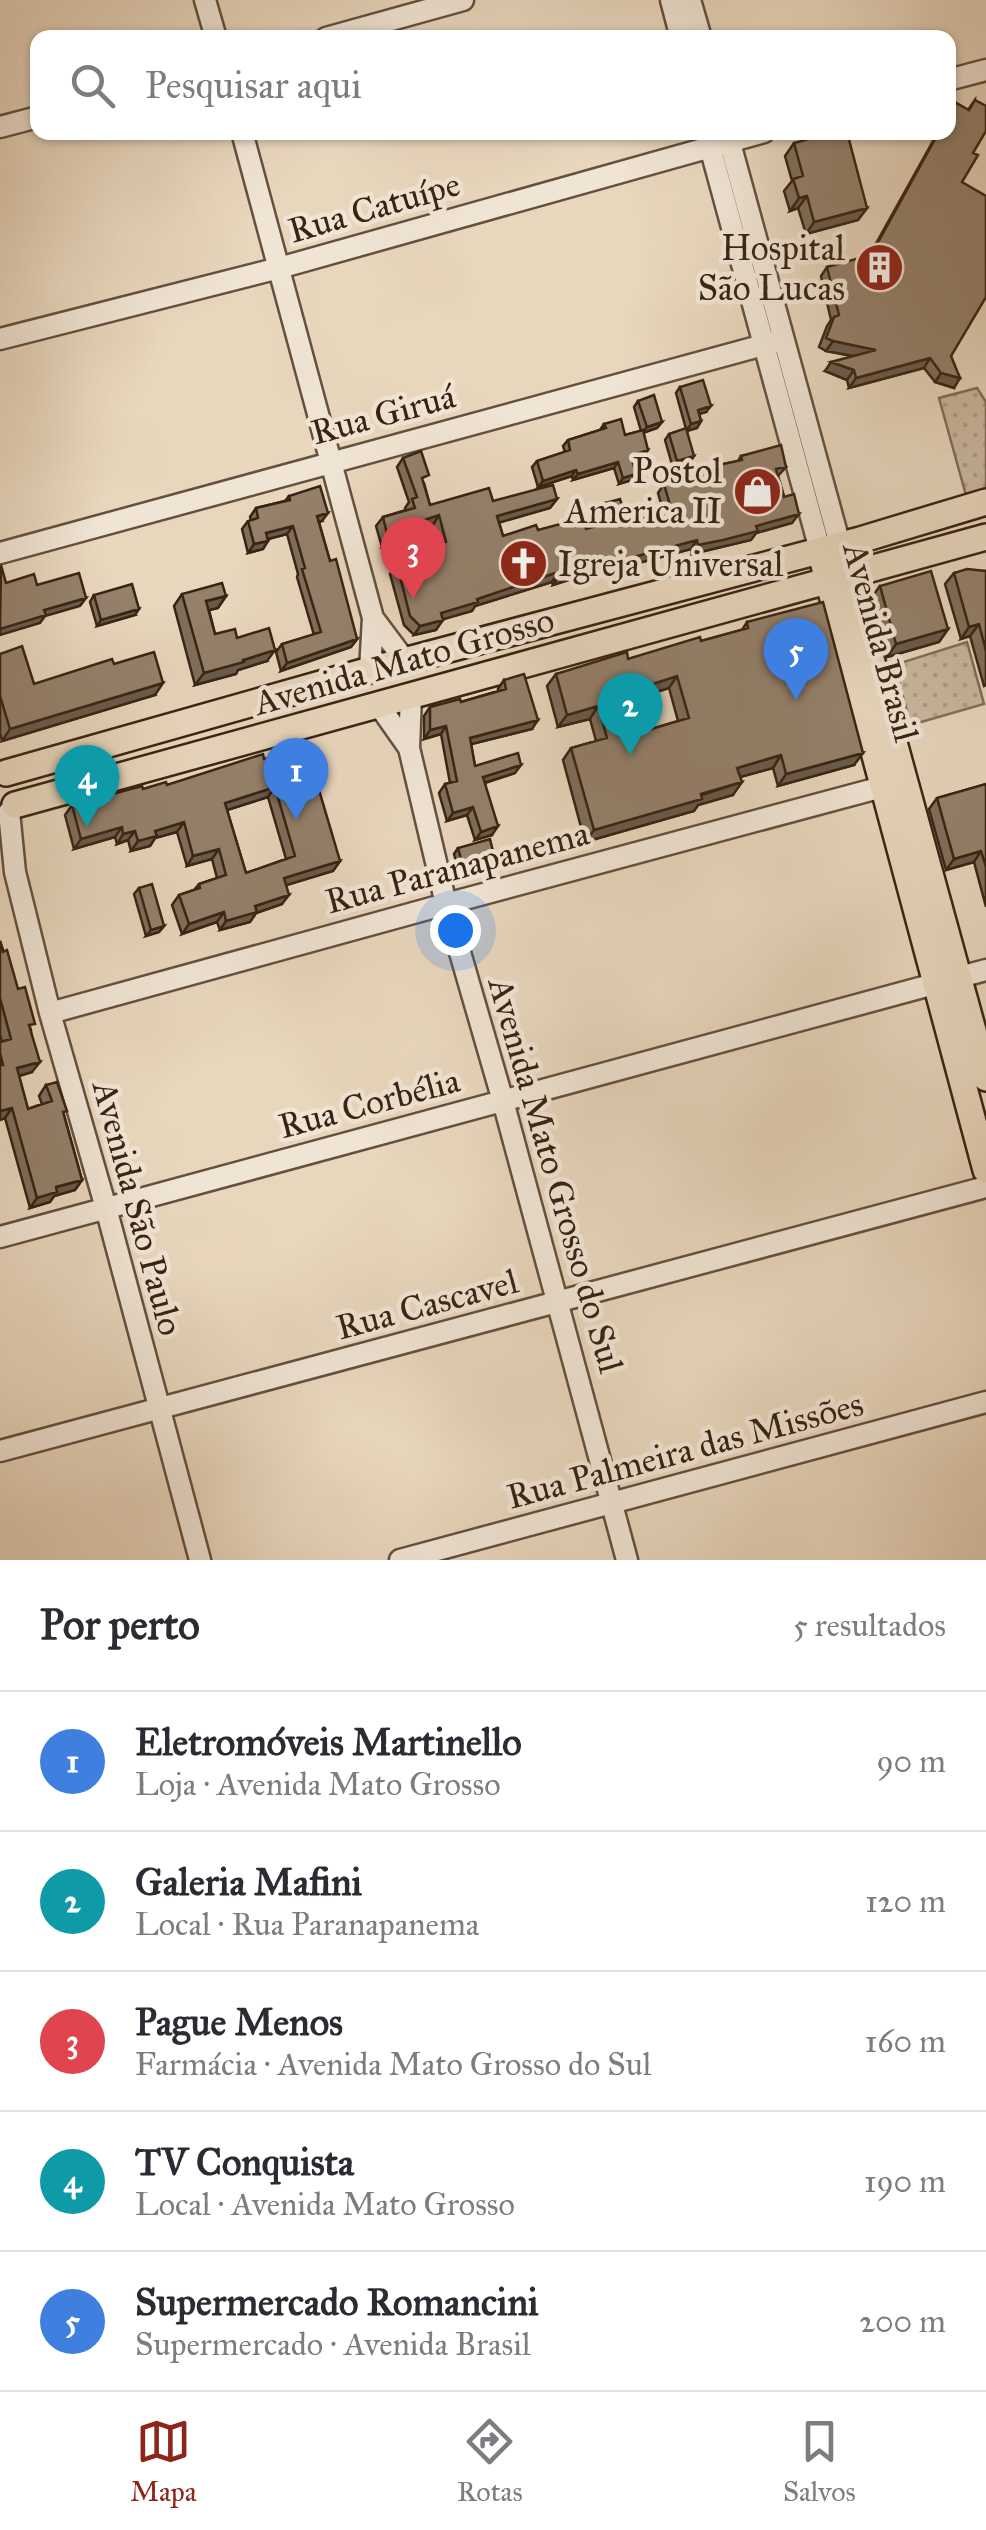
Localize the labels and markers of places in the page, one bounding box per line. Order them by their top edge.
place label: Hospital São Lucas [698,227,846,310]
building icon: Hospital São Lucas [854,242,906,294]
place label: Postol America II [563,450,723,533]
shop icon: Postol America II [731,465,783,517]
pin: 3 [380,516,446,599]
church icon: Igreja Universal [497,538,549,590]
place label: Igreja Universal [558,543,784,586]
pin: 5 [764,618,828,700]
pin: 2 [598,672,662,755]
pin: 1 [264,738,328,820]
pin: 4 [54,744,120,827]

